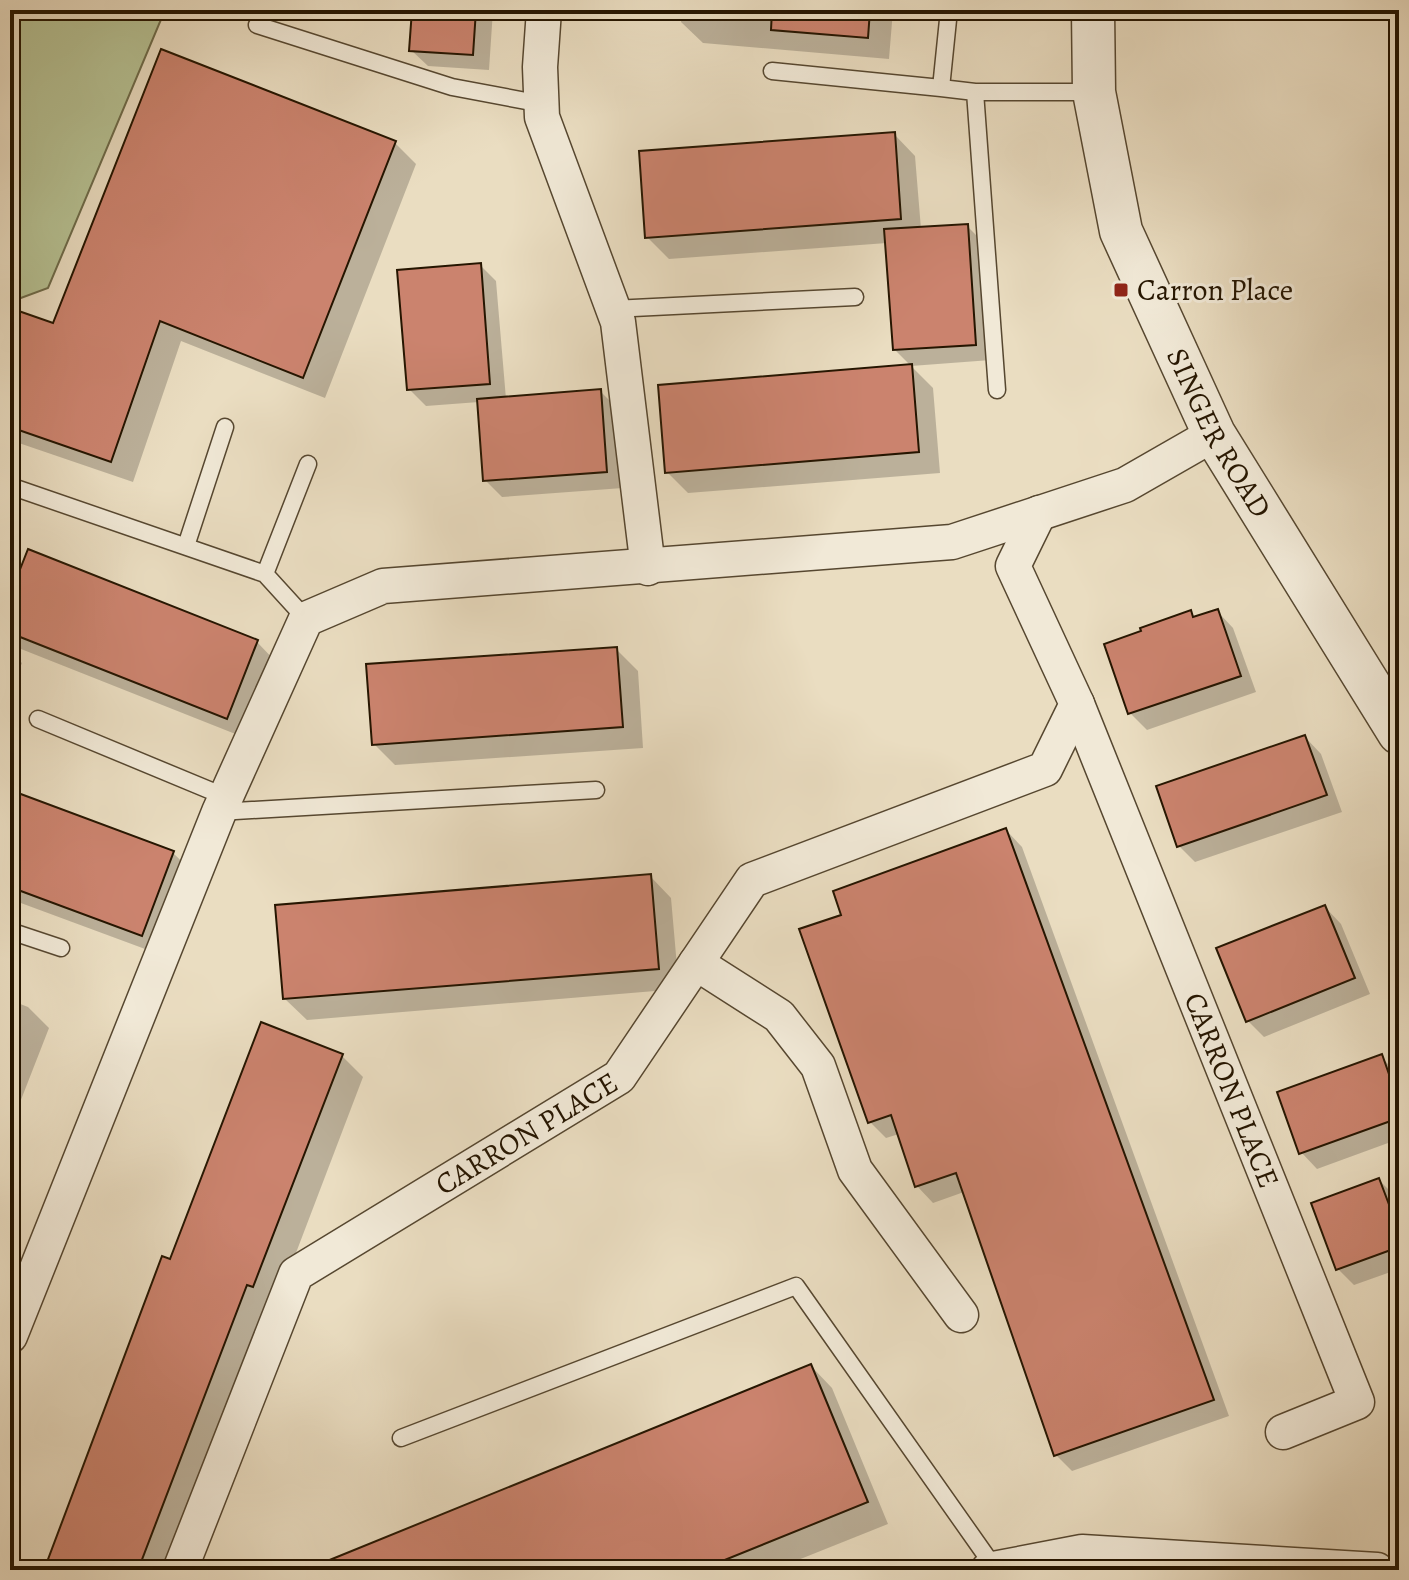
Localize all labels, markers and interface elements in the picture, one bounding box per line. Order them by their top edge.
place label: Carron Place [1137,270,1293,310]
marker: Carron Place [1112,281,1130,299]
street label: SINGER ROAD [1157,341,1281,525]
street label: CARRON PLACE [1175,986,1289,1194]
street label: CARRON PLACE [428,1062,625,1204]

